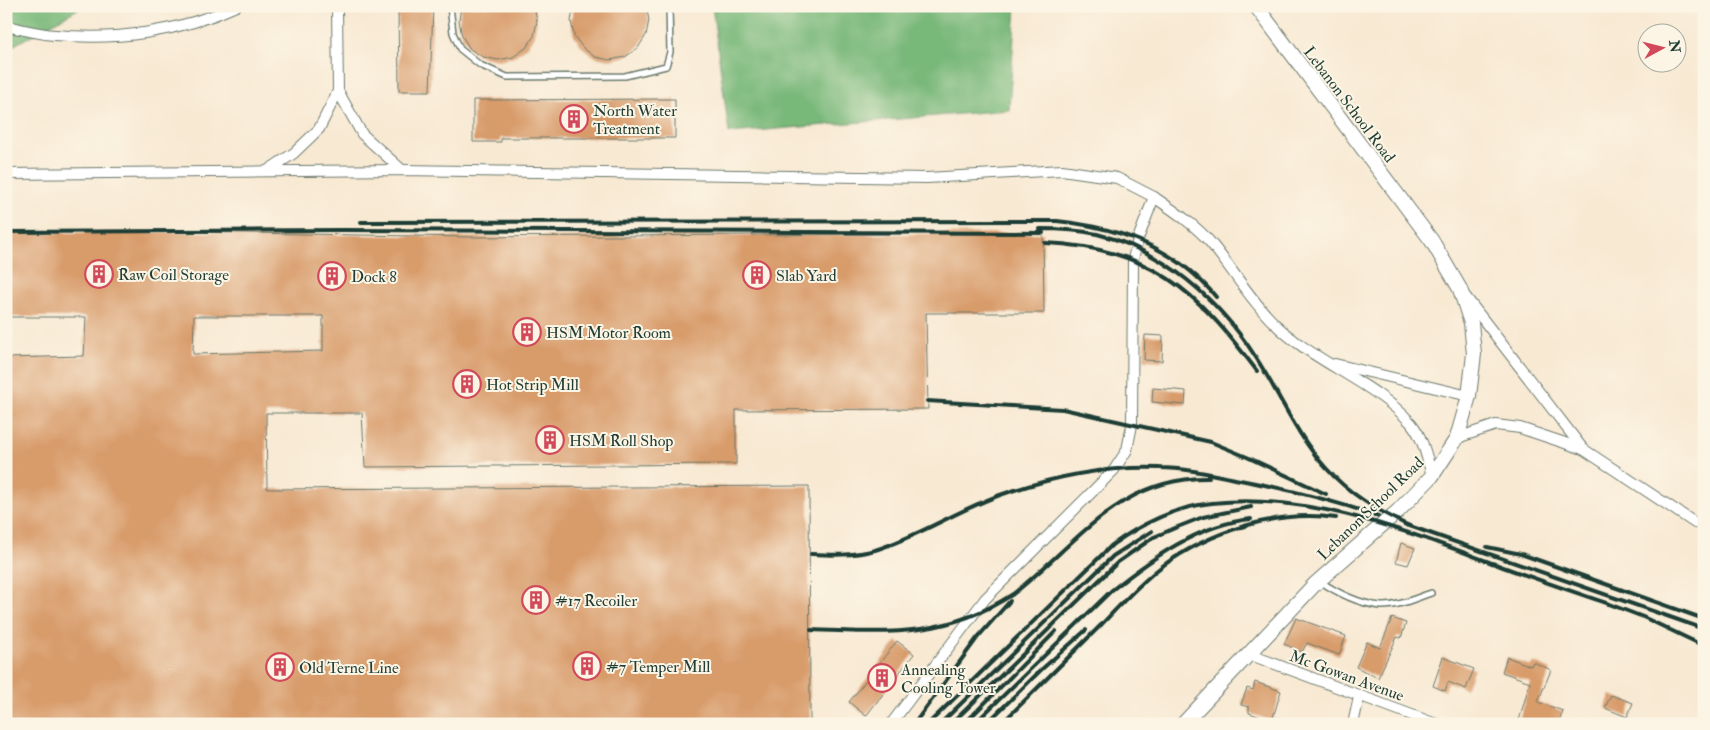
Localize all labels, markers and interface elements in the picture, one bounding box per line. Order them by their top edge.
north arrow [1638,22,1688,72]
text: N [1665,38,1684,54]
street label: Lebanon School Road [1299,43,1399,167]
place label: North Water Treatment [593,101,677,139]
building icon: North Water Treatment [559,104,589,134]
building icon: Raw Coil Storage [84,259,114,289]
building icon: Slab Yard [742,260,772,290]
building icon: Dock 8 [317,261,347,291]
place label: Raw Coil Storage [118,265,229,285]
place label: Slab Yard [776,266,837,286]
place label: Dock 8 [351,267,397,287]
building icon: HSM Motor Room [512,317,542,347]
place label: HSM Motor Room [546,323,672,343]
building icon: Hot Strip Mill [452,369,482,399]
place label: Hot Strip Mill [486,375,579,396]
building icon: HSM Roll Shop [535,425,565,455]
place label: HSM Roll Shop [569,431,673,452]
street label: Lebanon School Road [1313,453,1428,565]
building icon: #17 Recoiler [521,585,551,615]
place label: #17 Recoiler [555,591,637,611]
street label: Mc Gowan Avenue [1287,646,1407,706]
building icon: #7 Temper Mill [572,651,602,681]
building icon: Old Terne Line [265,652,295,682]
place label: #7 Temper Mill [606,657,710,678]
place label: Old Terne Line [299,658,399,678]
place label: Annealing Cooling Tower [900,660,996,698]
building icon: Annealing Cooling Tower [867,663,897,693]

